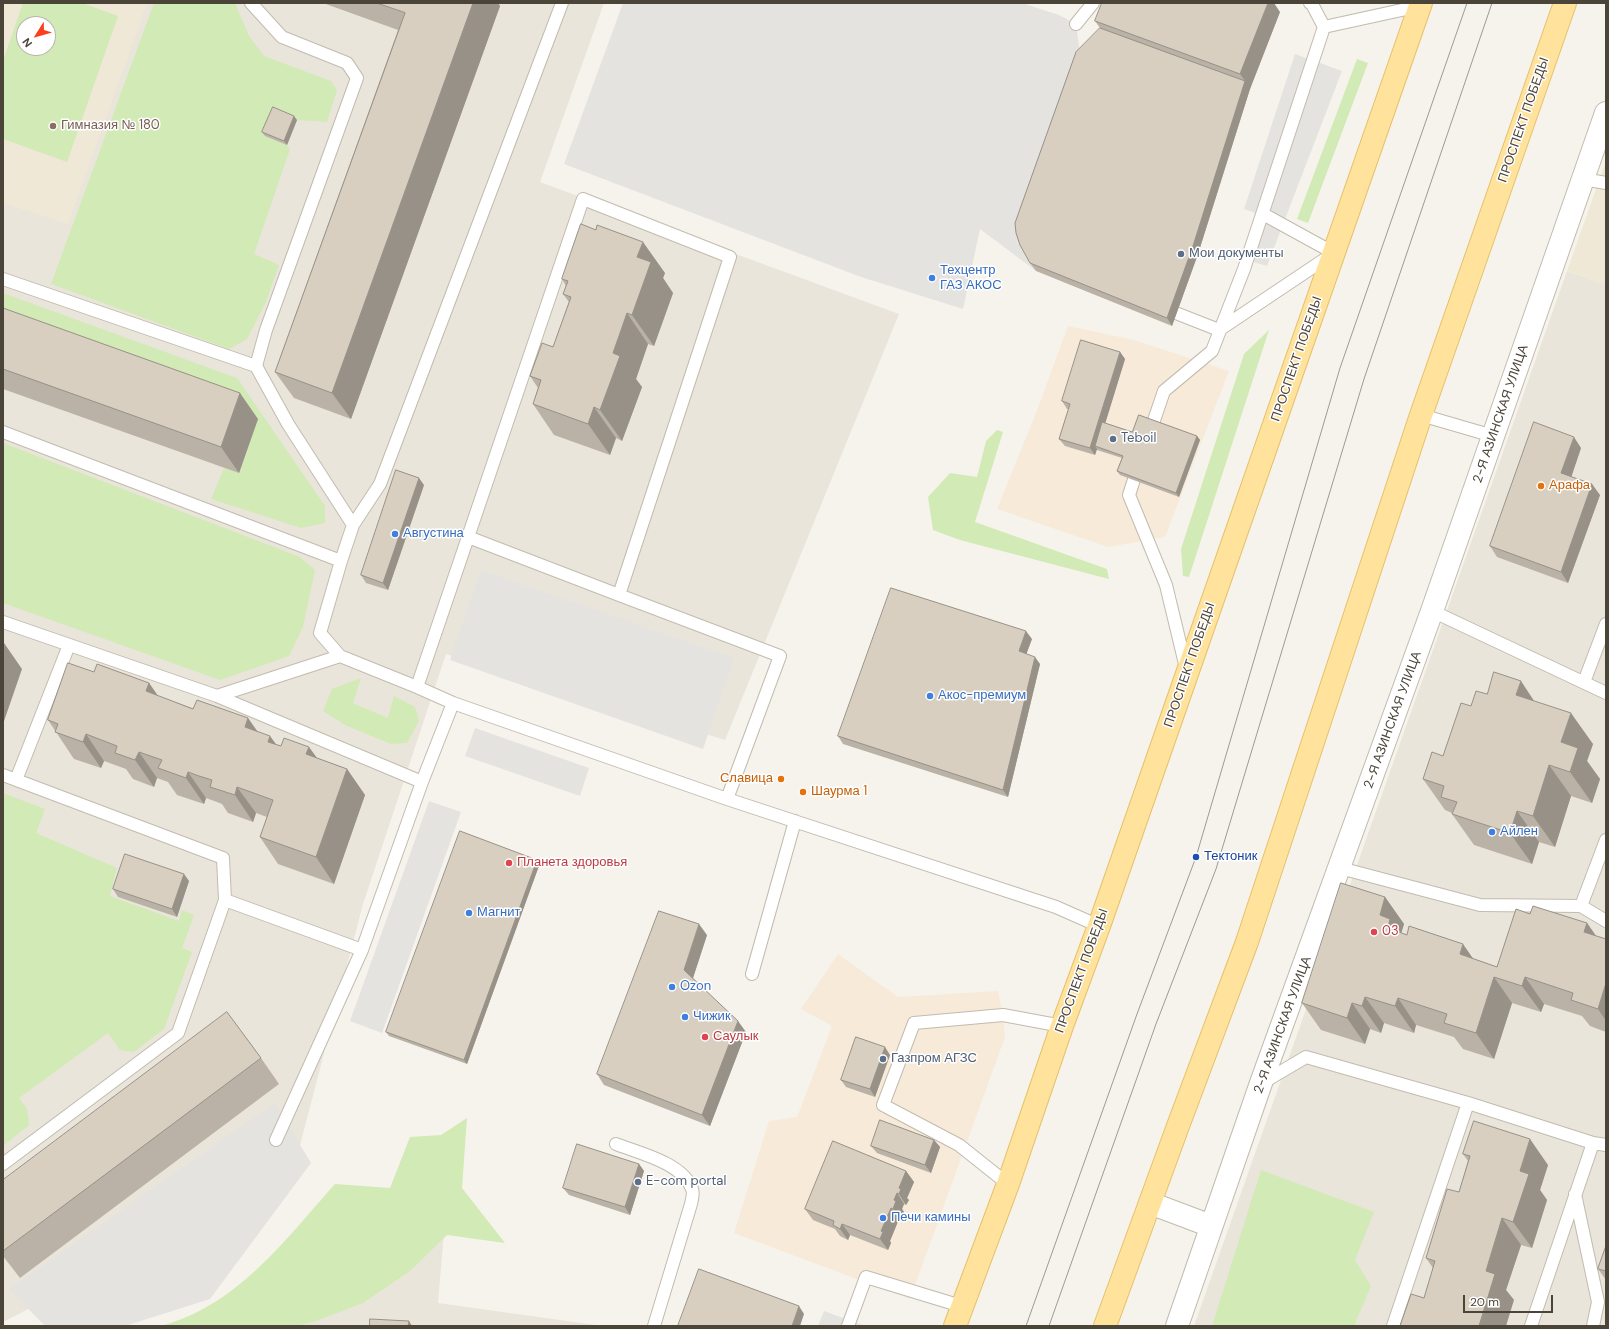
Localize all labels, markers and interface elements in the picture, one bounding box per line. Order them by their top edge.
north arrow [16,16,56,56]
text: N [19,35,35,50]
street label: ПРОСПЕКТ ПОБЕДЫ [1495,55,1553,185]
place label: Гимназия № 180 [61,118,160,134]
marker: Гимназия № 180 [48,121,58,131]
place label: Мои документы [1189,246,1284,262]
marker: Мои документы [1176,249,1186,259]
place label: Техцентр ГАЗ АКОС [940,263,1002,294]
marker: Техцентр ГАЗ АКОС [927,273,937,283]
street label: ПРОСПЕКТ ПОБЕДЫ [1268,294,1326,424]
street label: 2-Я АЗИНСКАЯ УЛИЦА [1470,343,1532,485]
place label: Teboil [1121,431,1156,447]
marker: Teboil [1108,434,1118,444]
place label: Арафа [1549,478,1590,494]
marker: Арафа [1536,481,1546,491]
place label: Августина [403,526,464,542]
marker: Августина [390,529,400,539]
street label: ПРОСПЕКТ ПОБЕДЫ [1161,600,1219,730]
street label: 2-Я АЗИНСКАЯ УЛИЦА [1361,649,1425,791]
place label: Акос-премиум [938,688,1026,704]
marker: Акос-премиум [925,691,935,701]
place label: Славица [720,771,773,787]
marker: Славица [776,774,786,784]
place label: Шаурма 1 [811,784,867,800]
marker: Шаурма 1 [798,787,808,797]
place label: Айлен [1500,824,1538,840]
marker: Айлен [1487,827,1497,837]
place label: Тектоник [1204,849,1257,865]
marker: Тектоник [1191,852,1201,862]
place label: Планета здоровья [517,855,627,871]
marker: Планета здоровья [504,858,514,868]
place label: Магнит [477,905,520,921]
street label: ПРОСПЕКТ ПОБЕДЫ [1052,907,1112,1035]
marker: Магнит [464,908,474,918]
place label: 03 [1382,924,1399,940]
marker: 03 [1369,927,1379,937]
street label: 2-Я АЗИНСКАЯ УЛИЦА [1251,954,1315,1096]
place label: Ozon [680,979,711,995]
marker: Ozon [667,982,677,992]
place label: Чижик [693,1009,731,1025]
marker: Чижик [680,1012,690,1022]
place label: Саулык [713,1029,758,1045]
marker: Саулык [700,1032,710,1042]
place label: Газпром АГЗС [891,1051,977,1067]
marker: Газпром АГЗС [878,1054,888,1064]
place label: E-com portal [646,1174,726,1190]
marker: E-com portal [633,1177,643,1187]
place label: Печи камины [891,1210,971,1226]
marker: Печи камины [878,1213,888,1223]
scale bar [1465,1287,1555,1313]
text: 20 m [1470,1294,1499,1310]

